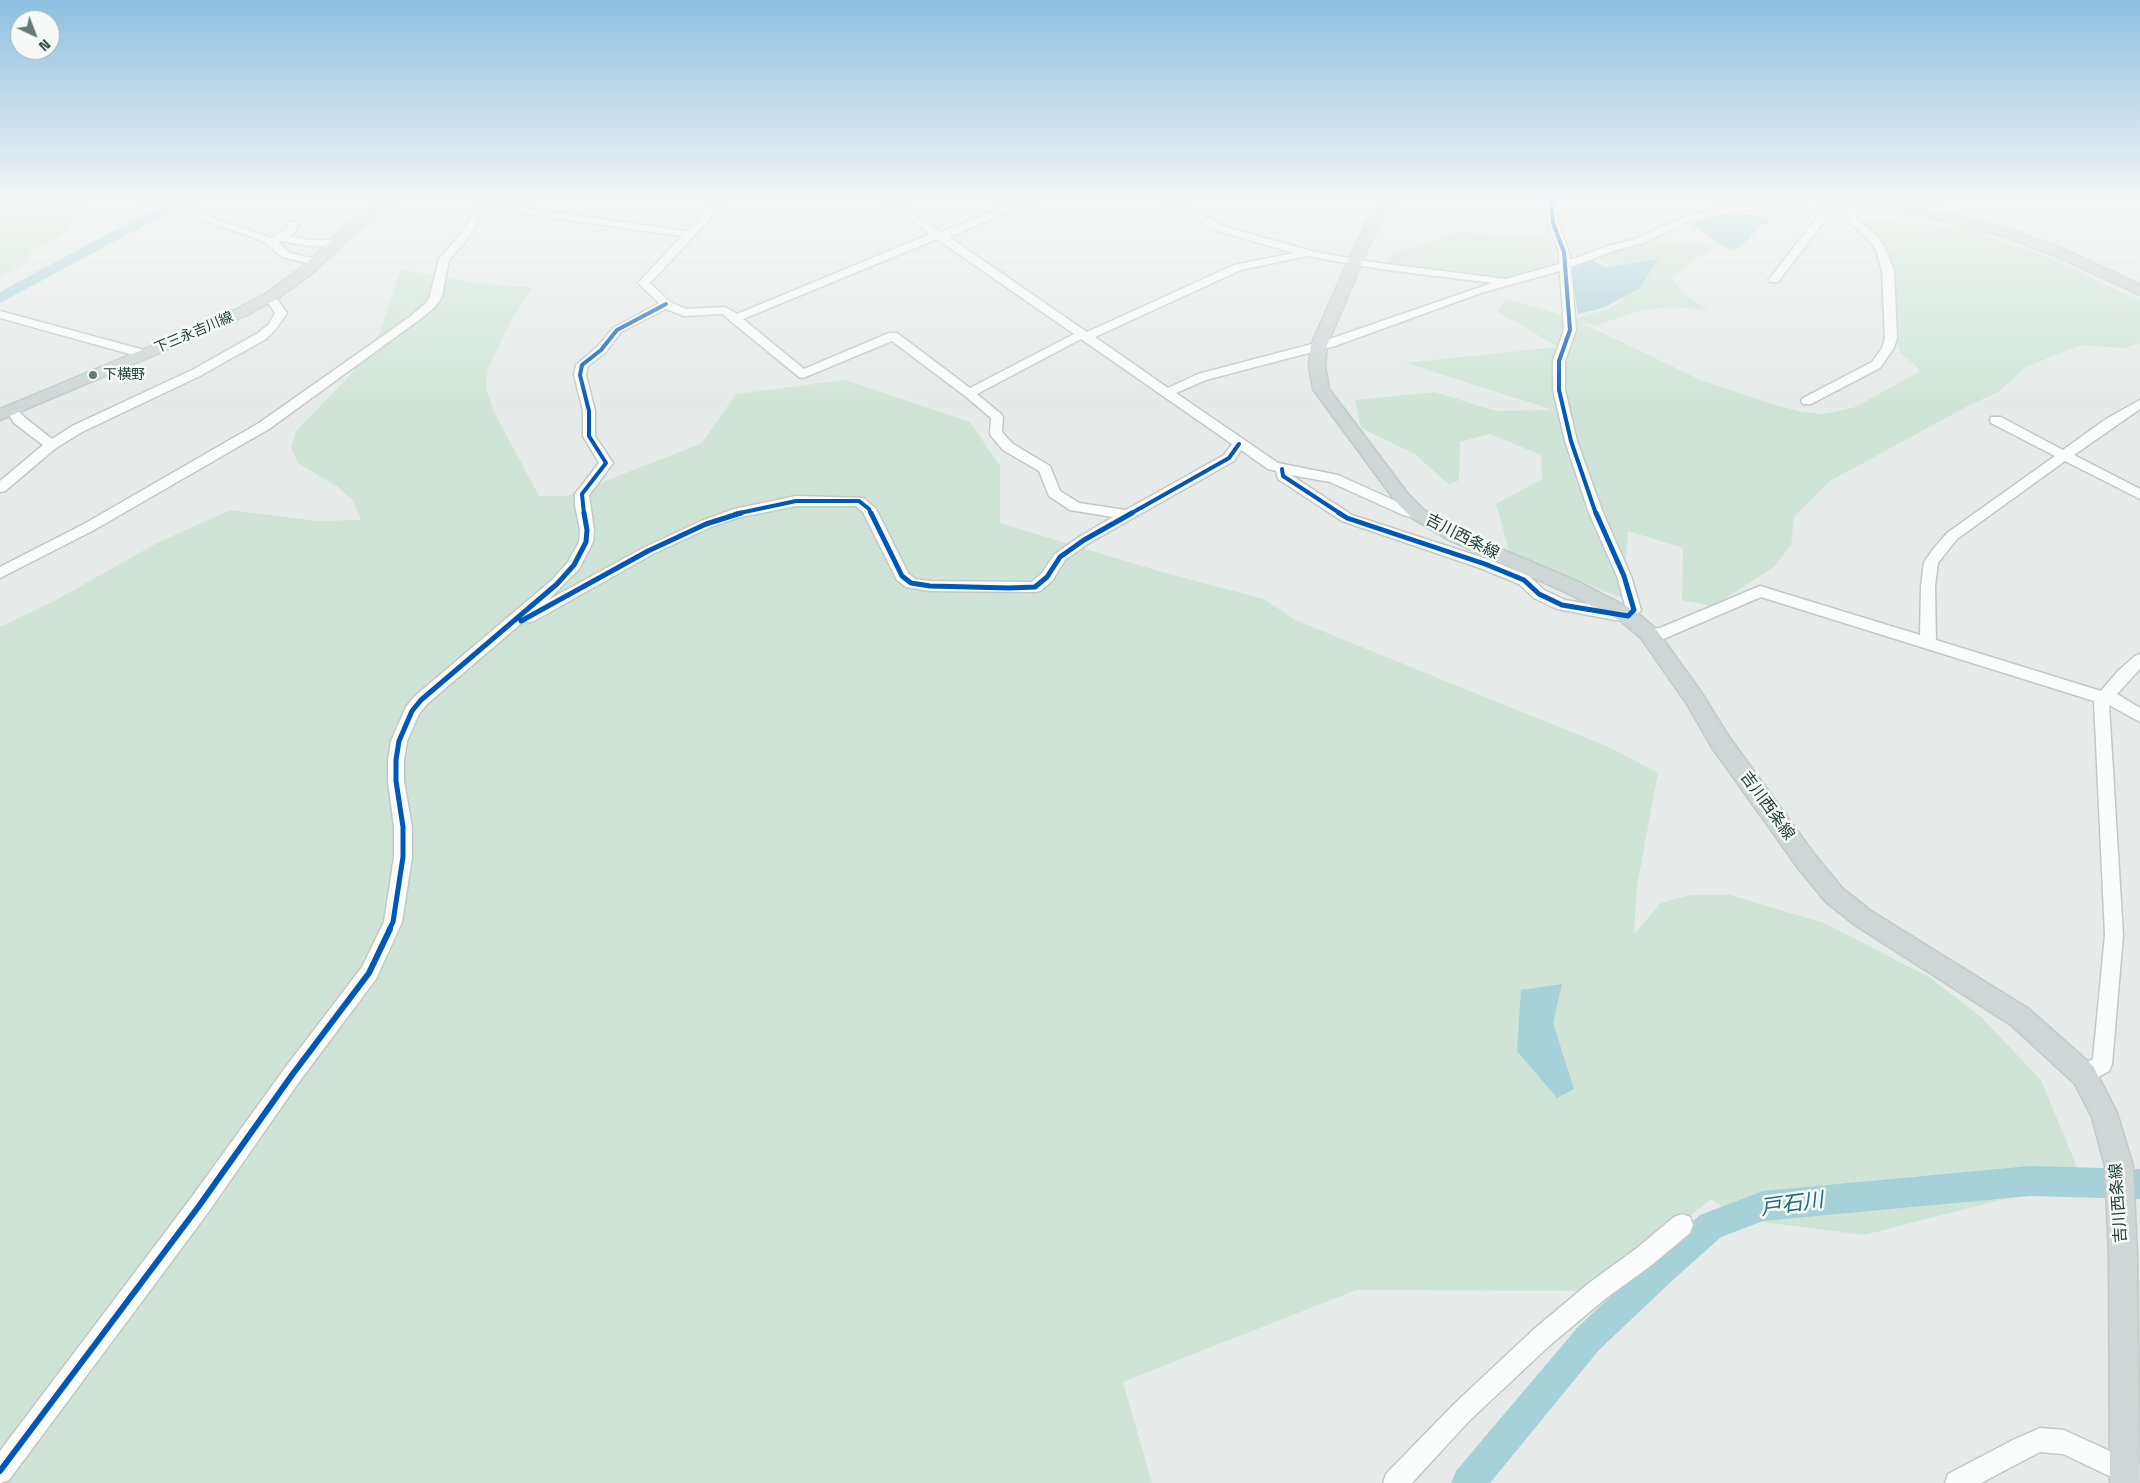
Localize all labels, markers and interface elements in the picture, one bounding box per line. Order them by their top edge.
north arrow [10,10,60,60]
text: N [35,35,54,55]
street label: 下三永吉川線 [152,309,236,357]
place label: 下横野 [103,367,145,383]
marker: 下横野 [87,369,99,381]
street label: 吉川西条線 [1422,510,1502,564]
street label: 吉川西条線 [1736,768,1798,844]
street label: 吉川西条線 [2107,1162,2131,1244]
water label: 戸石川 [1759,1188,1825,1222]

